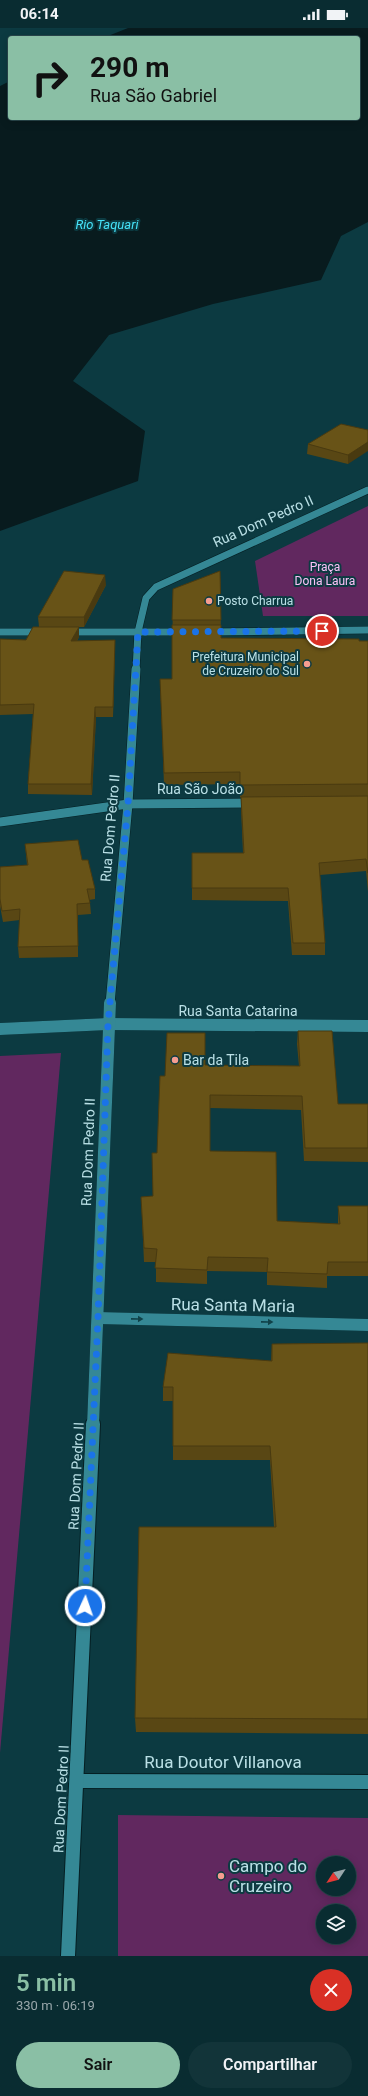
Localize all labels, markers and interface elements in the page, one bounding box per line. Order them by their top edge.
text: 06:14 [20,5,59,23]
text: 290 m [90,51,169,84]
icon: right [24,52,76,104]
text: Rua São Gabriel [90,85,217,106]
water label: Rio Taquari [76,217,139,232]
street label: Rua Dom Pedro II [210,492,316,550]
park label: Praça Dona Laura [295,560,355,588]
place label: Posto Charrua [217,594,293,608]
marker: Posto Charrua [204,596,214,606]
pin [305,614,339,648]
icon: arrive [311,620,333,642]
place label: Prefeitura Municipal de Cruzeiro do Sul [192,650,299,678]
marker: Prefeitura Municipal de Cruzeiro do Sul [302,659,312,669]
street label: Rua Dom Pedro II [97,773,123,883]
street label: Rua São João [157,781,243,797]
street label: Rua Santa Catarina [178,1003,298,1019]
place label: Bar da Tila [183,1052,249,1068]
marker: Bar da Tila [170,1055,180,1065]
street label: Rua Dom Pedro II [78,1098,98,1206]
street label: Rua Santa Maria [171,1294,295,1316]
one-way arrow [131,1316,143,1323]
one-way arrow [261,1319,273,1326]
street label: Rua Dom Pedro II [65,1422,87,1530]
position arrow [64,1585,106,1627]
street label: Rua Dom Pedro II [50,1745,72,1853]
street label: Rua Doutor Villanova [144,1752,302,1772]
place label: Campo do Cruzeiro [229,1856,307,1896]
north arrow [316,1856,356,1896]
map controls [316,1856,356,1944]
marker: Campo do Cruzeiro [216,1871,226,1881]
button: layers [316,1904,356,1944]
text: 5 min [16,1969,76,1997]
button: close [310,1969,352,2011]
text: 330 m · 06:19 [16,1998,95,2013]
button: Sair [16,2042,180,2088]
button: Compartilhar [188,2042,352,2088]

